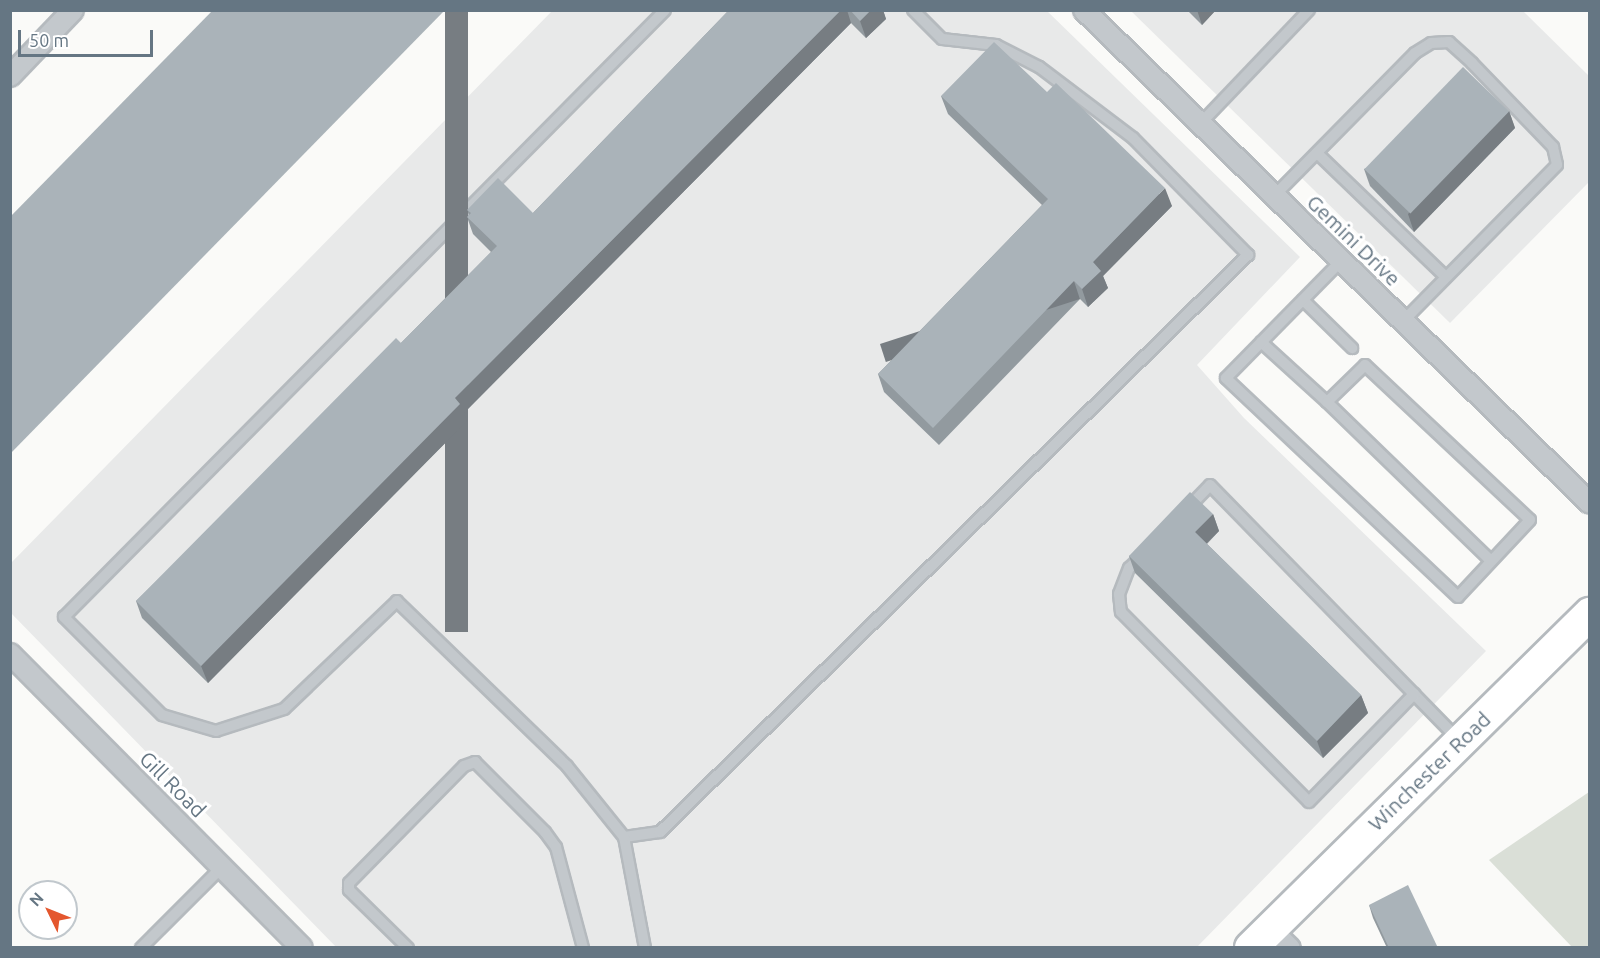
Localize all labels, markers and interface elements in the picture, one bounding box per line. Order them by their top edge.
scale bar [21,18,156,56]
text: 50 m [29,30,69,50]
street label: Gemini Drive [1302,189,1406,291]
street label: Winchester Road [1363,706,1495,836]
street label: Gill Road [135,746,211,822]
north arrow [18,880,78,940]
text: N [26,889,47,910]

